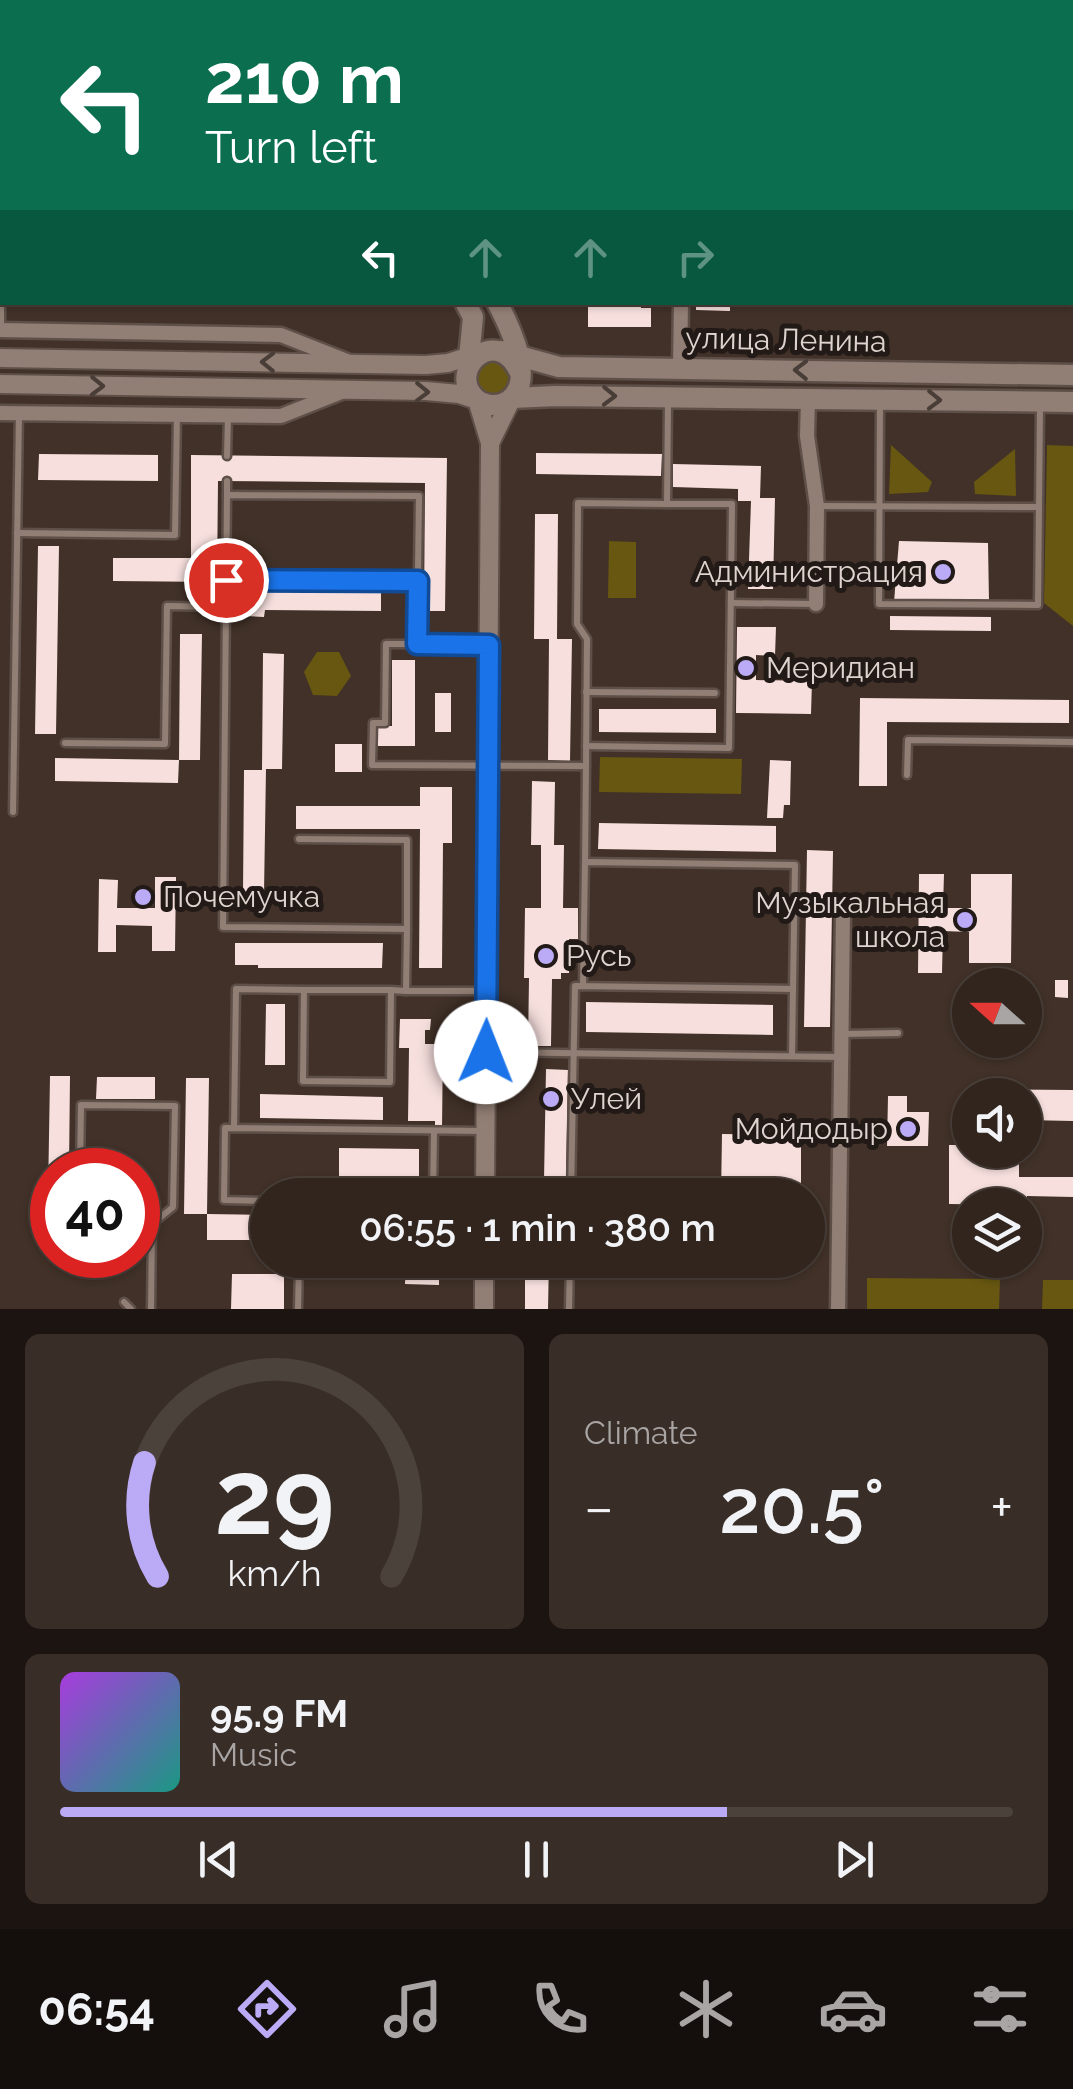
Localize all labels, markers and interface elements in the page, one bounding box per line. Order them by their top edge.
text: 210 m [205,37,404,119]
icon: left [40,40,170,170]
text: Turn left [205,121,377,174]
icon: left [353,230,408,285]
icon: ahead [458,230,513,285]
icon: ahead [563,230,618,285]
icon: right [668,230,723,285]
street label: улица Ленина [685,320,887,359]
one-way arrow [259,351,274,373]
one-way arrow [792,359,808,381]
one-way arrow [90,375,106,397]
one-way arrow [415,381,431,402]
one-way arrow [601,386,617,407]
one-way arrow [926,389,942,411]
pin [184,538,269,623]
icon: arrive [199,553,254,608]
place label: Администрация [695,554,923,589]
marker: Администрация [932,561,954,583]
place label: Меридиан [766,650,915,685]
marker: Меридиан [735,657,757,679]
place label: Почемучка [163,879,320,914]
place label: Музыкальная школа [755,885,945,954]
marker: Почемучка [132,886,154,908]
marker: Музыкальная школа [954,909,976,931]
place label: Русь [566,938,631,973]
marker: Русь [535,945,557,967]
north arrow [952,968,1042,1058]
map controls [952,968,1042,1278]
position arrow [434,1000,538,1104]
button: sound [952,1078,1042,1168]
place label: Улей [571,1081,642,1116]
marker: Улей [540,1088,562,1110]
place label: Мойдодыр [735,1111,888,1146]
marker: Мойдодыр [897,1118,919,1140]
speed limit sign: 40 [30,1148,160,1278]
button: layers [952,1188,1042,1278]
text: 06:55 · 1 min · 380 m [359,1205,716,1250]
text: Climate [584,1414,698,1451]
text: 29 [215,1436,334,1558]
text: 20.5° [719,1462,885,1551]
text: − [584,1475,614,1540]
text: + [990,1475,1013,1540]
text: km/h [227,1552,322,1594]
text: 95.9 FM [210,1691,348,1736]
text: Music [210,1736,297,1773]
icon: previous [191,1832,246,1887]
icon: pause [509,1832,564,1887]
icon: next [827,1832,882,1887]
icon: directions [232,1974,302,2044]
icon: music [378,1974,448,2044]
icon: phone [525,1974,595,2044]
icon: climate [671,1974,741,2044]
icon: car [818,1974,888,2044]
icon: filters [965,1974,1035,2044]
text: 06:54 [38,1983,155,2036]

